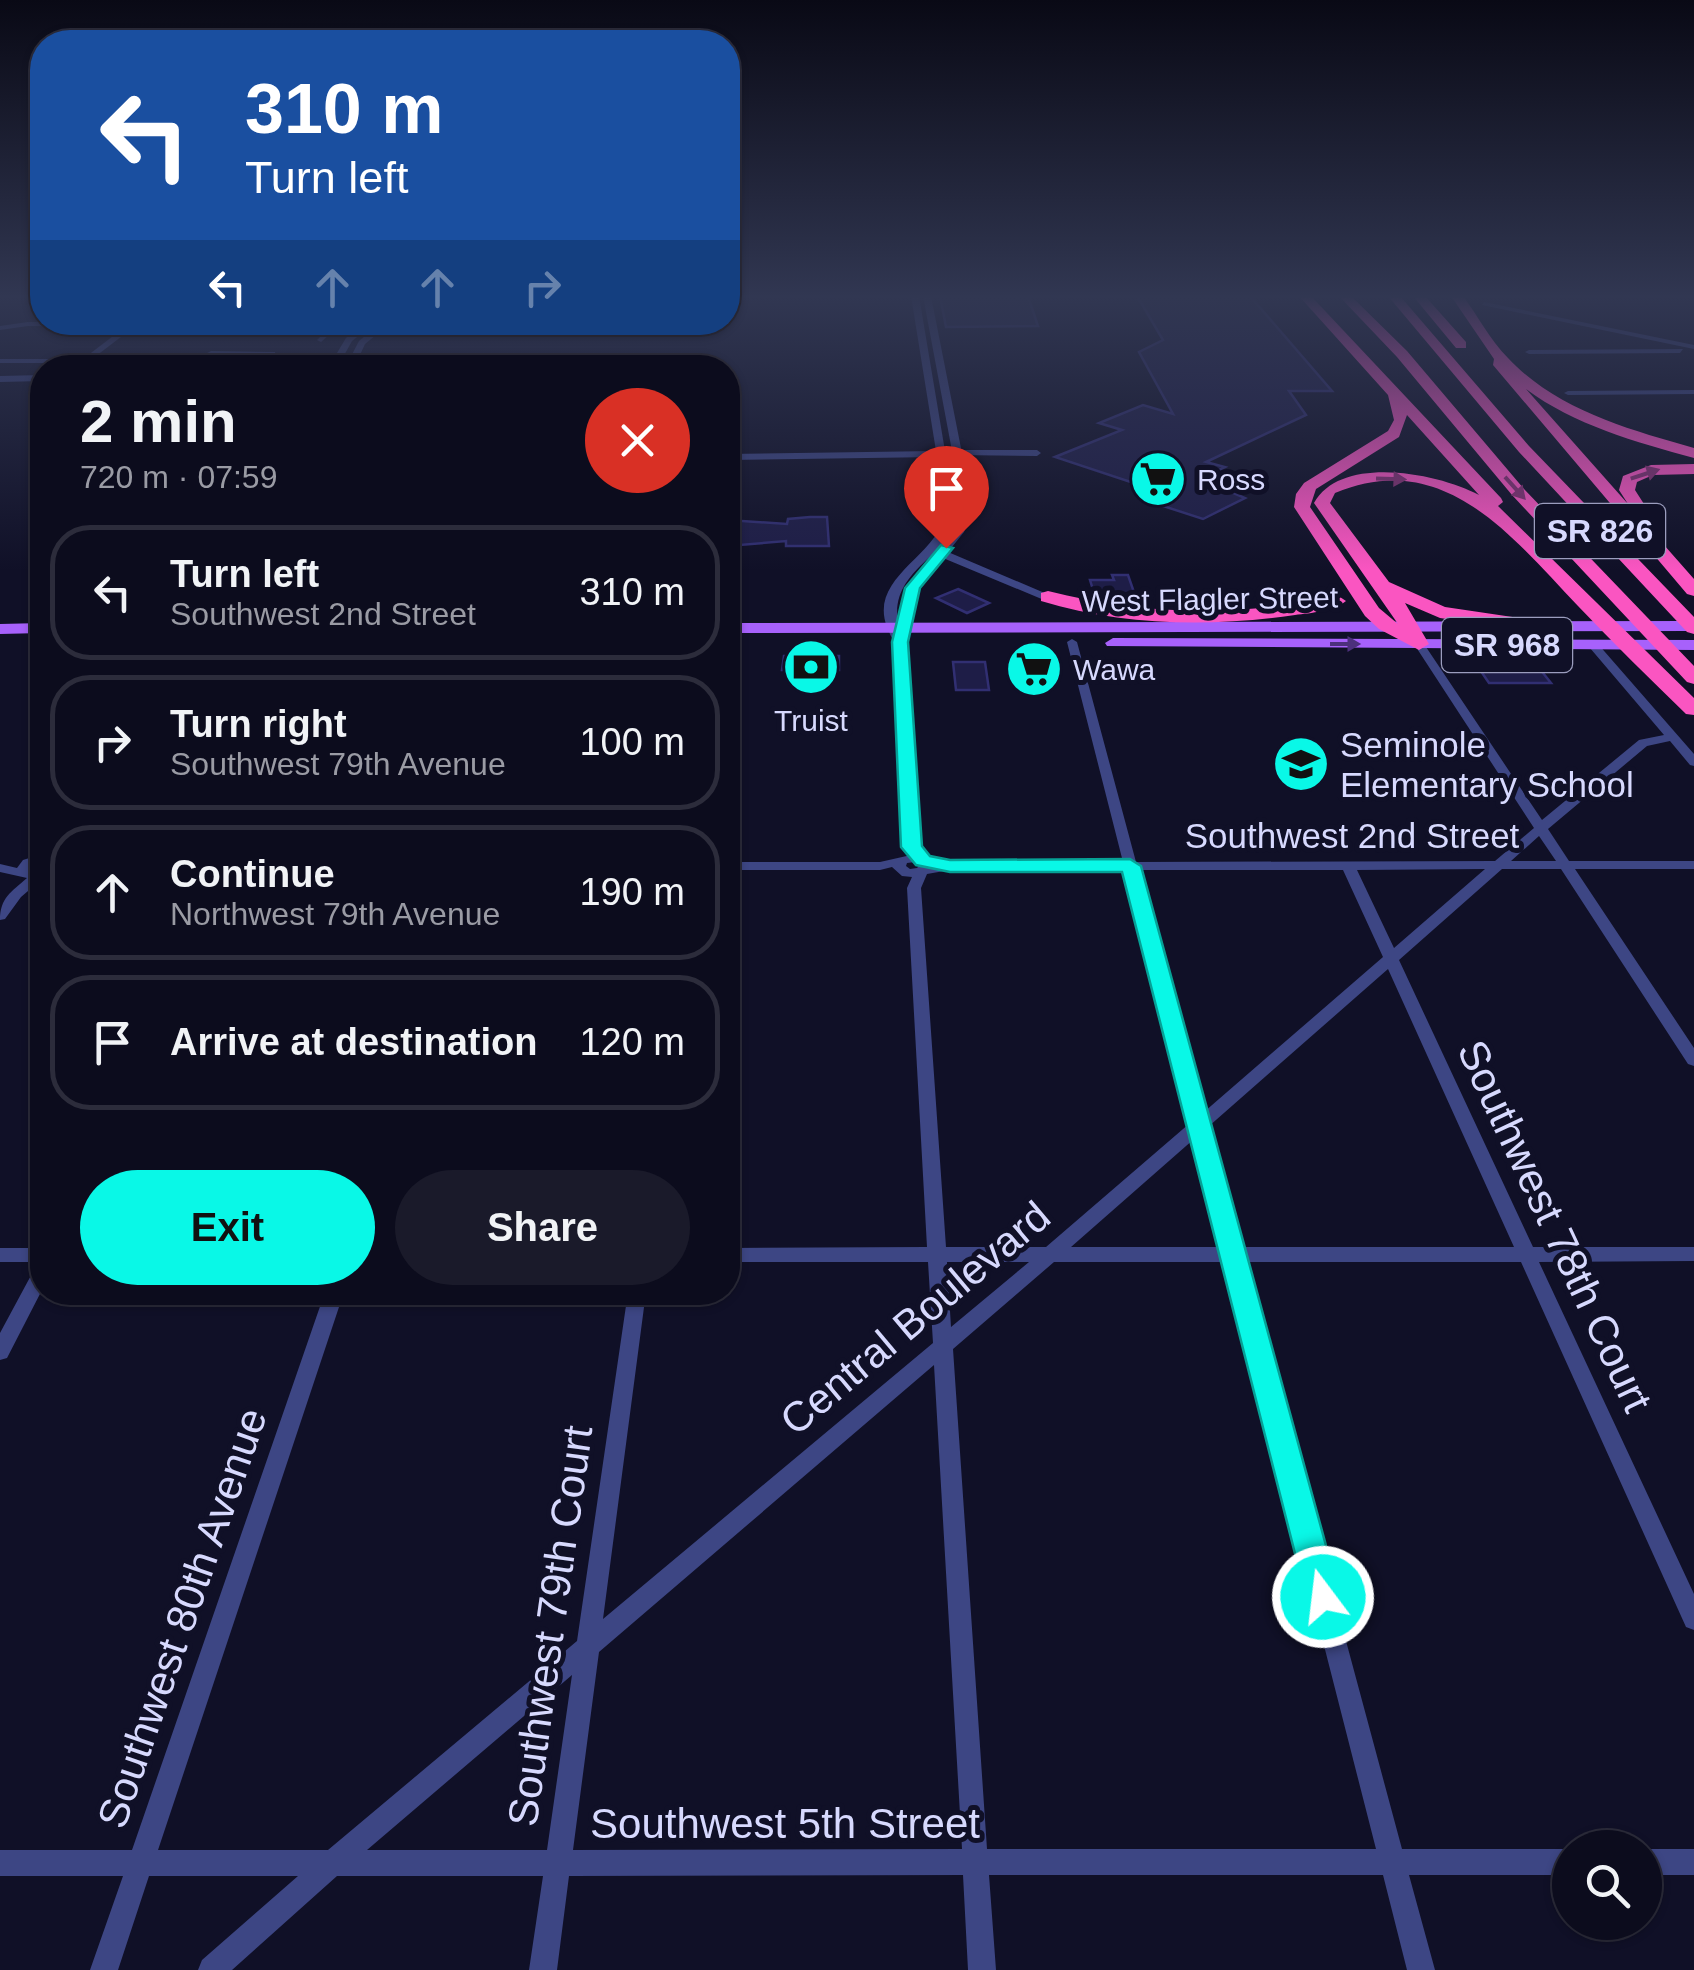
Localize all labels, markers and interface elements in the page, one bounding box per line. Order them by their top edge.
icon: left [80,70,210,200]
text: 310 m [245,70,443,148]
text: Turn left [245,152,408,203]
icon: left [200,260,255,315]
icon: ahead [305,260,360,315]
icon: ahead [410,260,465,315]
icon: right [515,260,570,315]
text: 2 min [80,388,237,455]
button: close [585,388,690,493]
pin [904,446,989,549]
supermarket icon: Ross [1128,449,1188,509]
text: 720 m · 07:59 [80,459,277,495]
icon: arrive [919,461,974,516]
place label: Ross [1197,463,1265,496]
one-way arrow [1631,466,1661,481]
one-way arrow [1375,472,1407,488]
one-way arrow [1503,476,1526,500]
road number: SR 826 [1535,504,1665,558]
text: Turn left [170,553,319,595]
icon: left [85,565,140,620]
text: 310 m [579,571,685,613]
street label: West Flagler Street [1082,580,1339,618]
text: Southwest 2nd Street [170,596,476,632]
road number: SR 968 [1442,618,1572,672]
one-way arrow [1329,636,1361,652]
bank icon: Truist [781,637,841,697]
supermarket icon: Wawa [1004,639,1064,699]
place label: Wawa [1073,653,1156,686]
text: Turn right [170,703,347,745]
place label: Truist [774,704,849,737]
icon: right [85,715,140,770]
text: 100 m [579,721,685,763]
place label: Seminole Elementary School [1340,725,1634,804]
school or university icon: Seminole Elementary School [1271,734,1331,794]
text: Southwest 79th Avenue [170,746,506,782]
street label: Southwest 2nd Street [1185,816,1520,855]
text: Continue [170,853,335,895]
icon: ahead [85,865,140,920]
text: 190 m [579,871,685,913]
text: Northwest 79th Avenue [170,896,500,932]
icon: arrive [85,1015,140,1070]
text: Arrive at destination [170,1021,537,1063]
text: 120 m [579,1021,685,1063]
street label: Southwest 78th Court [1448,1033,1662,1419]
button: Exit [80,1170,375,1285]
button: Share [395,1170,690,1285]
street label: Central Boulevard [771,1192,1059,1444]
street label: Southwest 80th Avenue [88,1402,276,1834]
street label: Southwest 79th Court [499,1422,601,1829]
position arrow [1271,1545,1375,1649]
street label: Southwest 5th Street [590,1800,980,1847]
map controls [1552,1830,1662,1940]
button: search [1552,1830,1662,1940]

